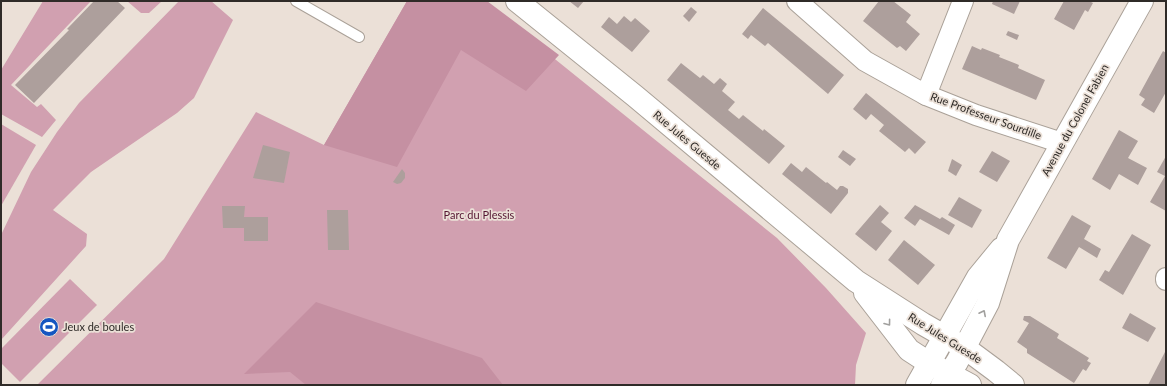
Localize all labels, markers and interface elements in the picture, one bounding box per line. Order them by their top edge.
street label: Avenue du Colonel Fabien [1038,62,1111,178]
street label: Rue Professeur Sourdille [929,89,1044,142]
street label: Rue Jules Guesde [651,108,724,172]
park label: Parc du Plessis [444,208,515,221]
street label: Rue Jules Guesde [906,310,985,366]
one-way arrow [978,310,985,318]
sports icon: Jeux de boules [38,316,60,338]
one-way arrow [883,319,890,326]
place label: Jeux de boules [63,320,134,333]

